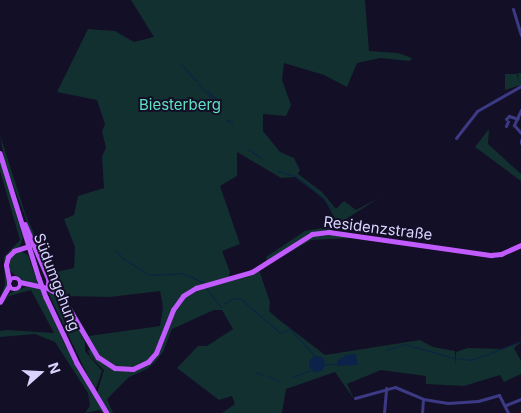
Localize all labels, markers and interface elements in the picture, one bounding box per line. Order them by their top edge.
park label: Biesterberg [139,96,221,114]
street label: Residenzstraße [322,212,434,244]
street label: Südumgehung [30,230,84,334]
north arrow [15,348,65,398]
text: N [45,360,64,376]

